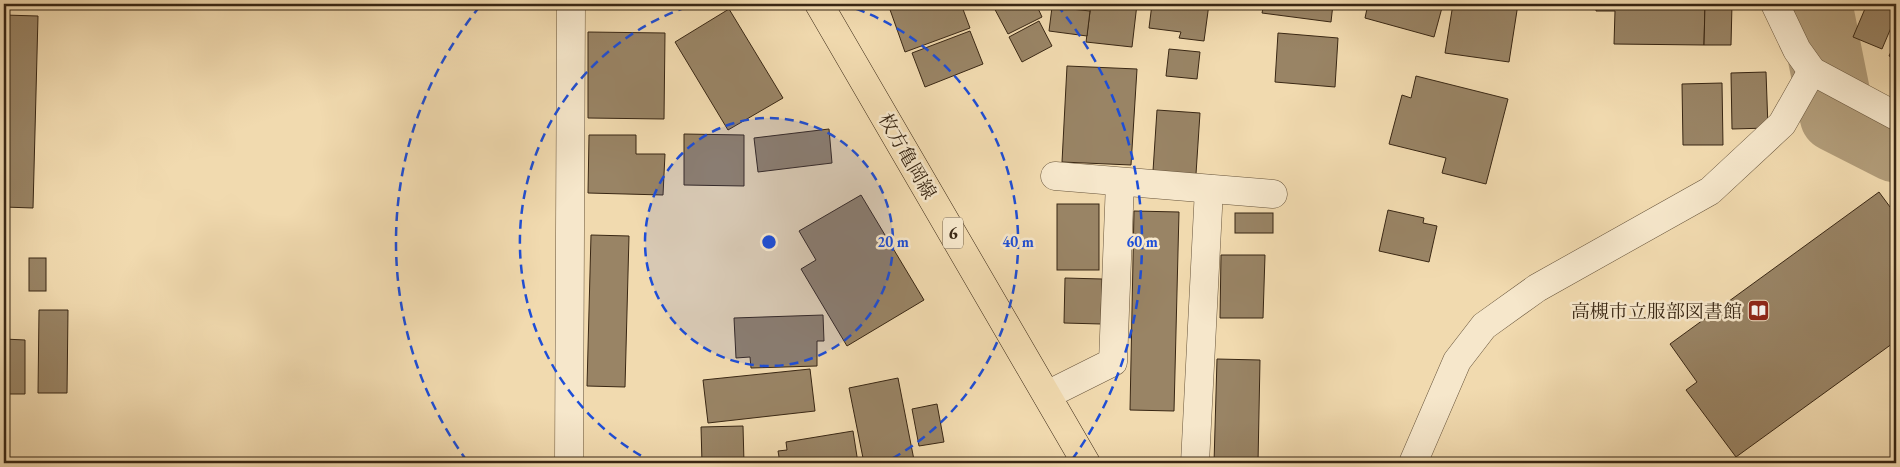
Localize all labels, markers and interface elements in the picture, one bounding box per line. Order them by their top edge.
street label: 枚方亀岡線 [873,109,942,204]
road number: 6 [943,218,963,248]
text: 20 m [877,232,909,251]
text: 40 m [1002,232,1034,251]
text: 60 m [1126,232,1158,251]
centre of rings [760,233,778,251]
place label: 高槻市立服部図書館 [1571,299,1742,324]
library icon: 高槻市立服部図書館 [1746,299,1770,323]

